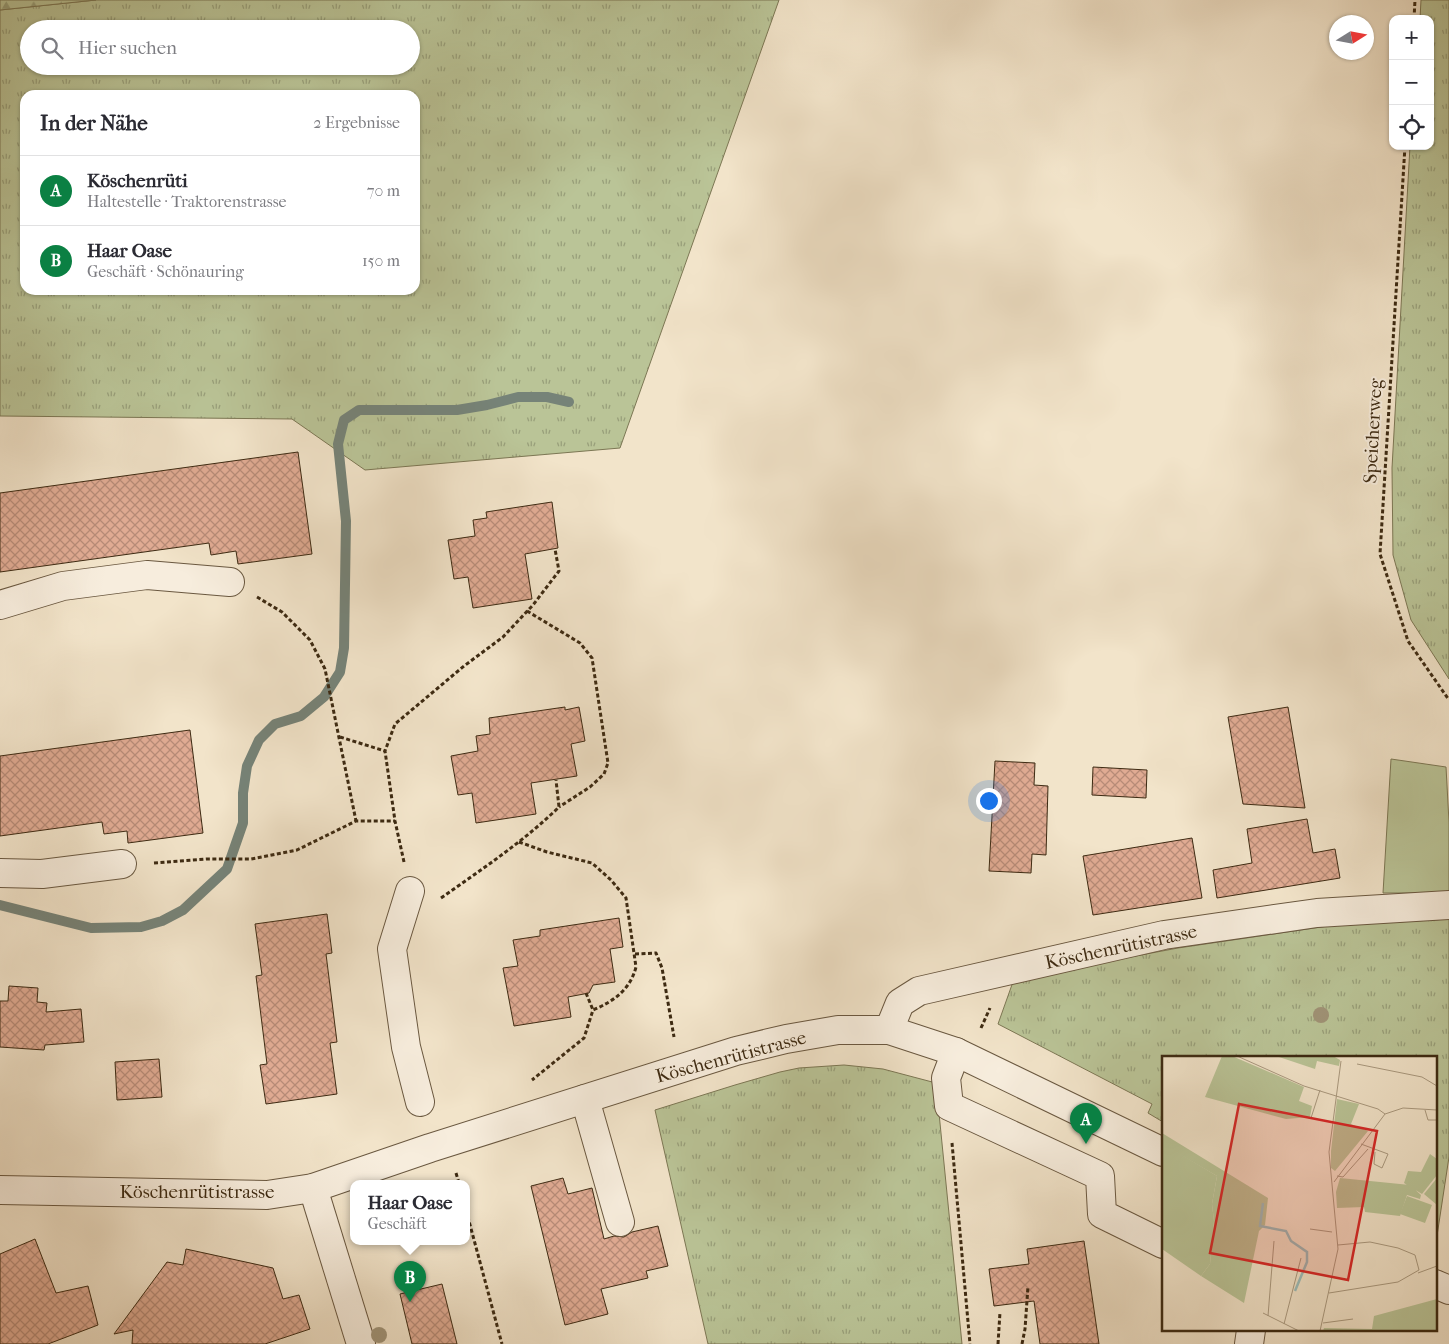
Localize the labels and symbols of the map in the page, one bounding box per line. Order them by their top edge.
north arrow [1329,15,1374,60]
street label: Speicherweg [1359,377,1387,484]
your location [976,788,1002,814]
street label: Köschenrütistrasse [1043,920,1199,974]
street label: Köschenrütistrasse [653,1026,809,1088]
inset map [1162,1056,1436,1332]
pin: A [1070,1103,1102,1144]
street label: Köschenrütistrasse [120,1181,274,1203]
pin: B [394,1261,426,1302]

